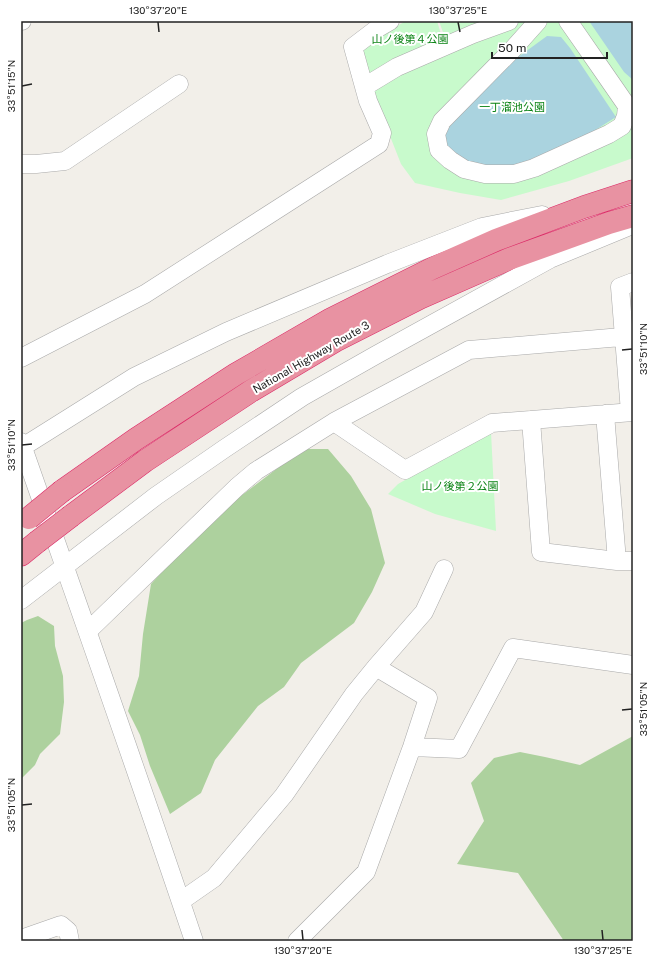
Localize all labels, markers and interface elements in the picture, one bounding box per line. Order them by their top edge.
text: 130°37'20"E [129,4,187,16]
text: 130°37'25"E [429,4,487,16]
park label: 山ノ後第４公園 [372,33,449,45]
scale bar [492,34,607,60]
text: 50 m [498,41,526,55]
text: 33°51'15"N [5,60,17,112]
park label: 一丁溜池公園 [479,101,545,113]
street label: National Highway Route 3 [251,319,371,395]
text: 33°51'10"N [637,323,649,375]
text: 33°51'10"N [5,419,17,471]
park label: 山ノ後第２公園 [422,480,499,492]
text: 33°51'05"N [637,682,649,736]
text: 33°51'05"N [5,778,17,832]
text: 130°37'20"E [274,944,332,956]
text: 130°37'25"E [574,944,632,956]

